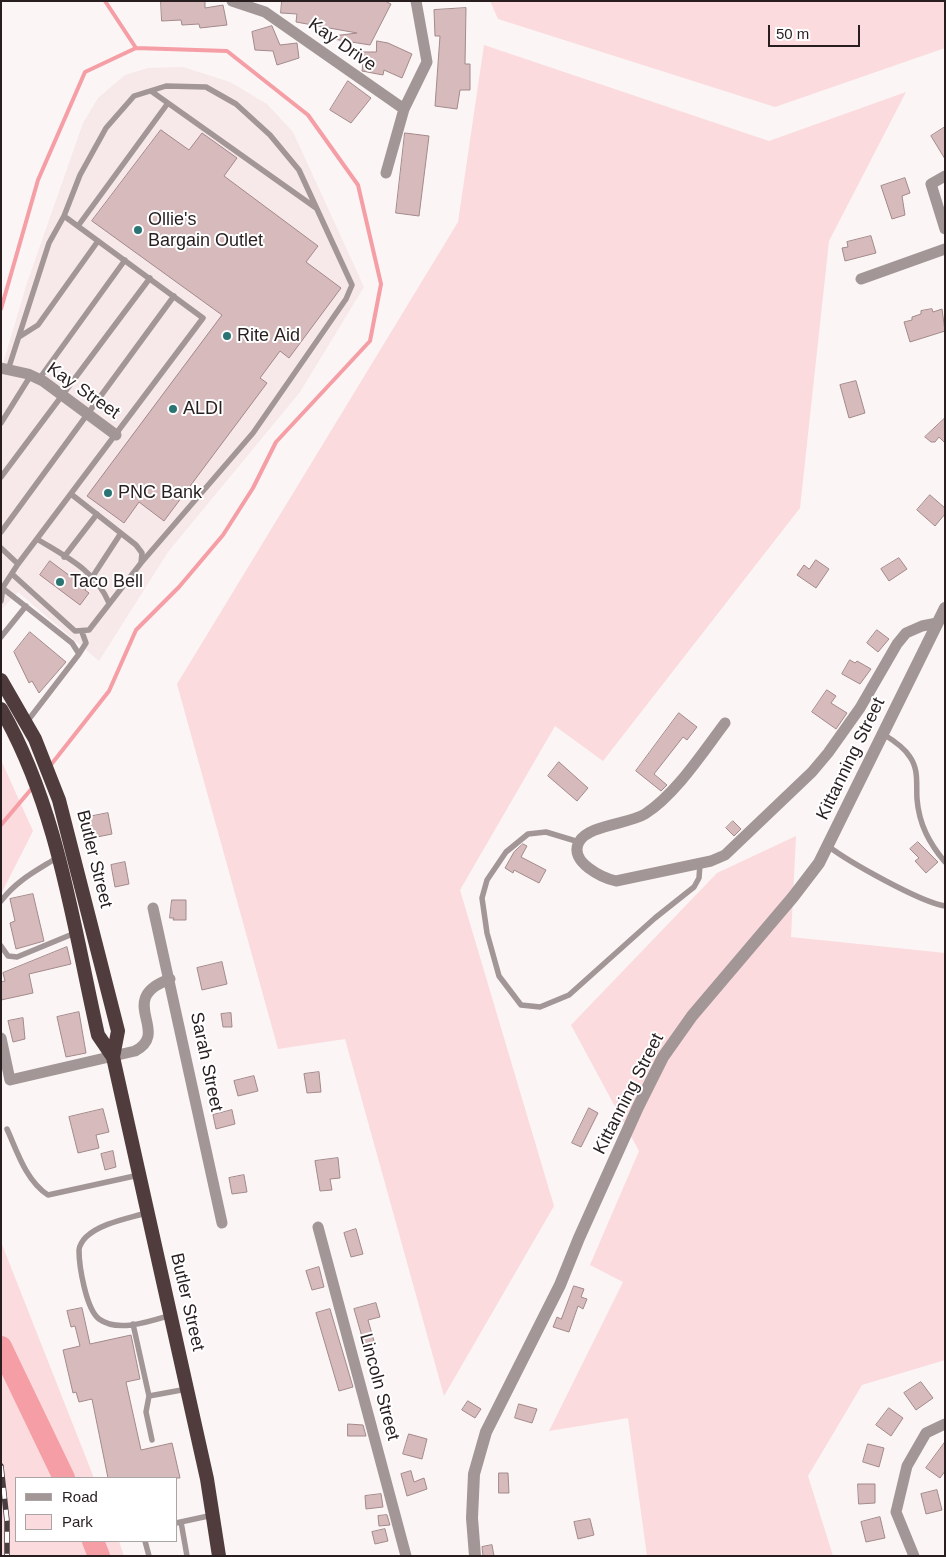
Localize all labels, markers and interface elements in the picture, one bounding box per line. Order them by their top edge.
street label: Kay Drive [304,14,380,76]
scale bar [771,15,864,47]
text: 50 m [776,25,809,42]
place label: Ollie's Bargain Outlet [148,209,263,252]
marker: Ollie's Bargain Outlet [132,224,144,236]
place label: Rite Aid [237,325,300,347]
marker: Rite Aid [221,330,233,342]
street label: Kay Street [42,358,124,424]
place label: ALDI [183,398,223,420]
marker: ALDI [167,403,179,415]
place label: PNC Bank [118,482,202,504]
marker: PNC Bank [102,487,114,499]
place label: Taco Bell [70,571,143,593]
marker: Taco Bell [54,576,66,588]
street label: Kittanning Street [812,694,890,824]
street label: Butler Street [71,808,117,910]
street label: Sarah Street [185,1010,227,1114]
street label: Kittanning Street [589,1030,669,1158]
street label: Butler Street [165,1251,209,1353]
street label: Lincoln Street [354,1331,404,1443]
legend [15,1477,178,1542]
text: Road [62,1488,98,1505]
text: Park [62,1513,93,1530]

